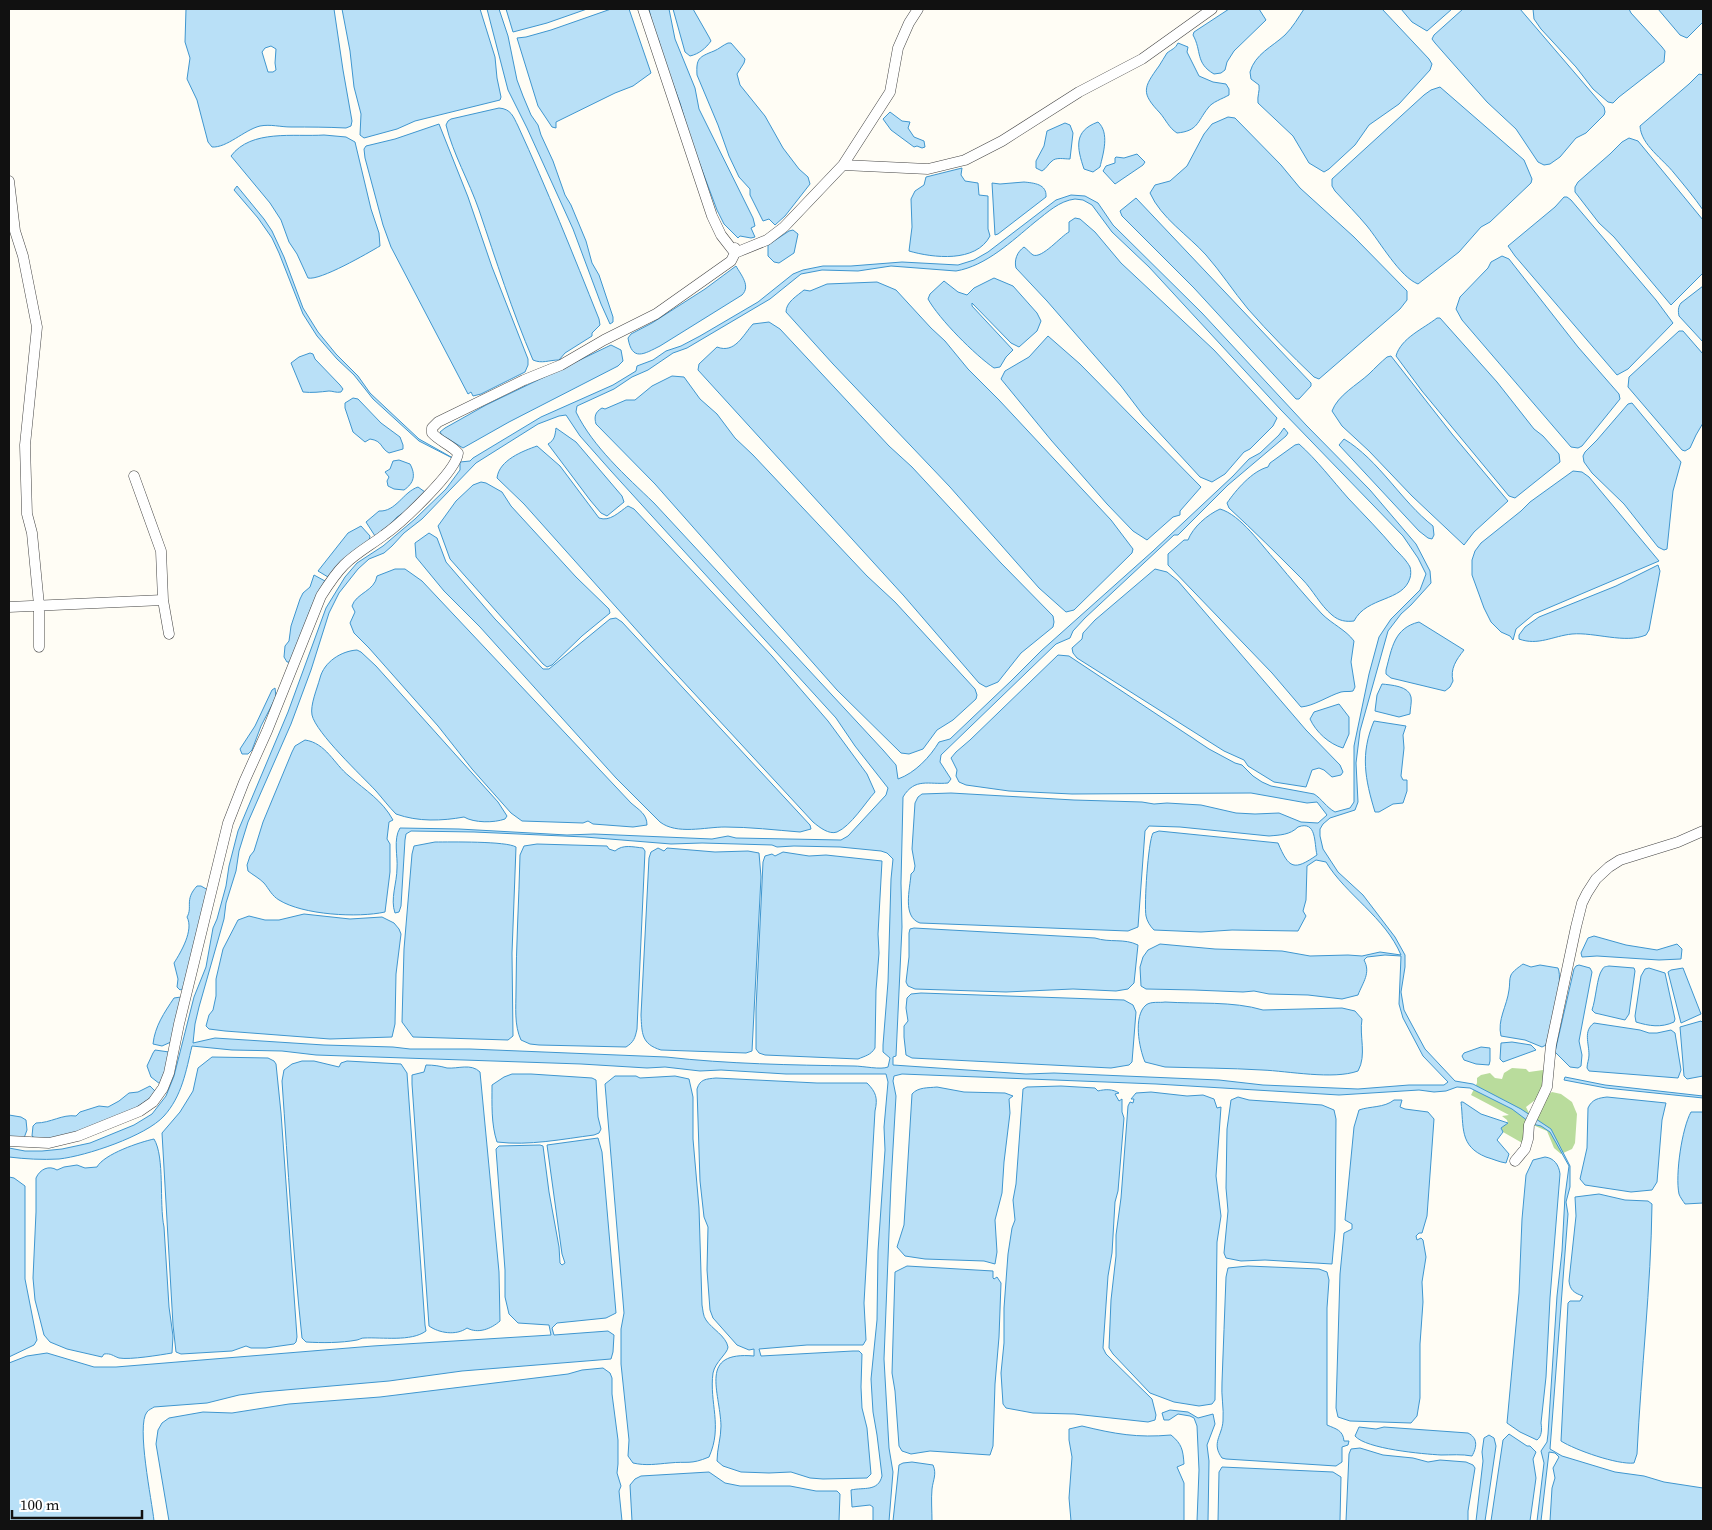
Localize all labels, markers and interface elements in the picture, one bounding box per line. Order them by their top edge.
scale bar [12,1488,142,1520]
text: 100 m [20,1494,60,1515]

